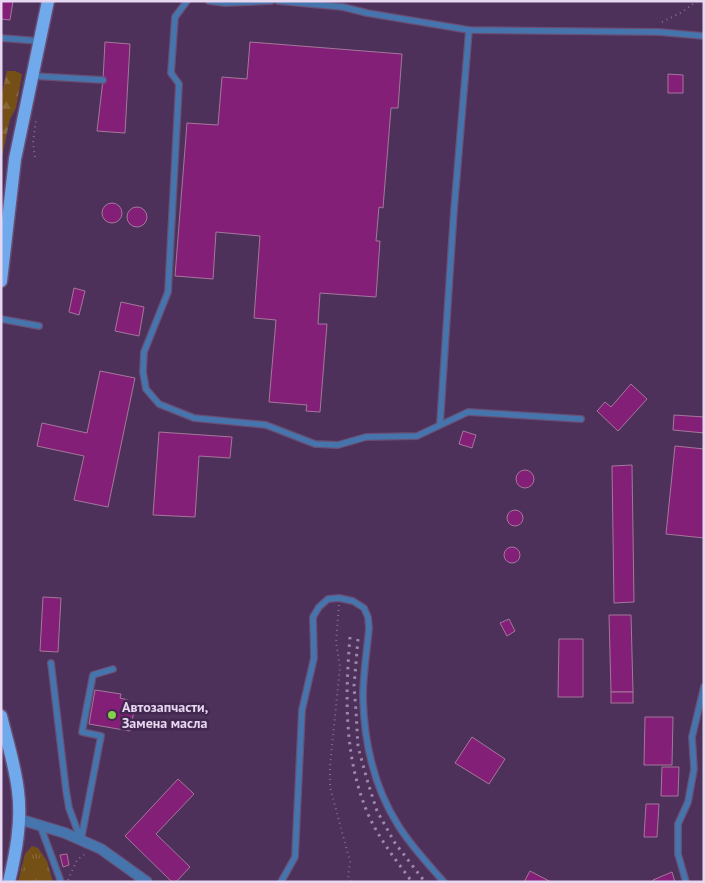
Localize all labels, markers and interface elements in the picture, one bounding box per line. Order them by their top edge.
place label: Автозапчасти, Замена масла [122,698,208,732]
marker: Автозапчасти, Замена масла [106,709,118,721]

